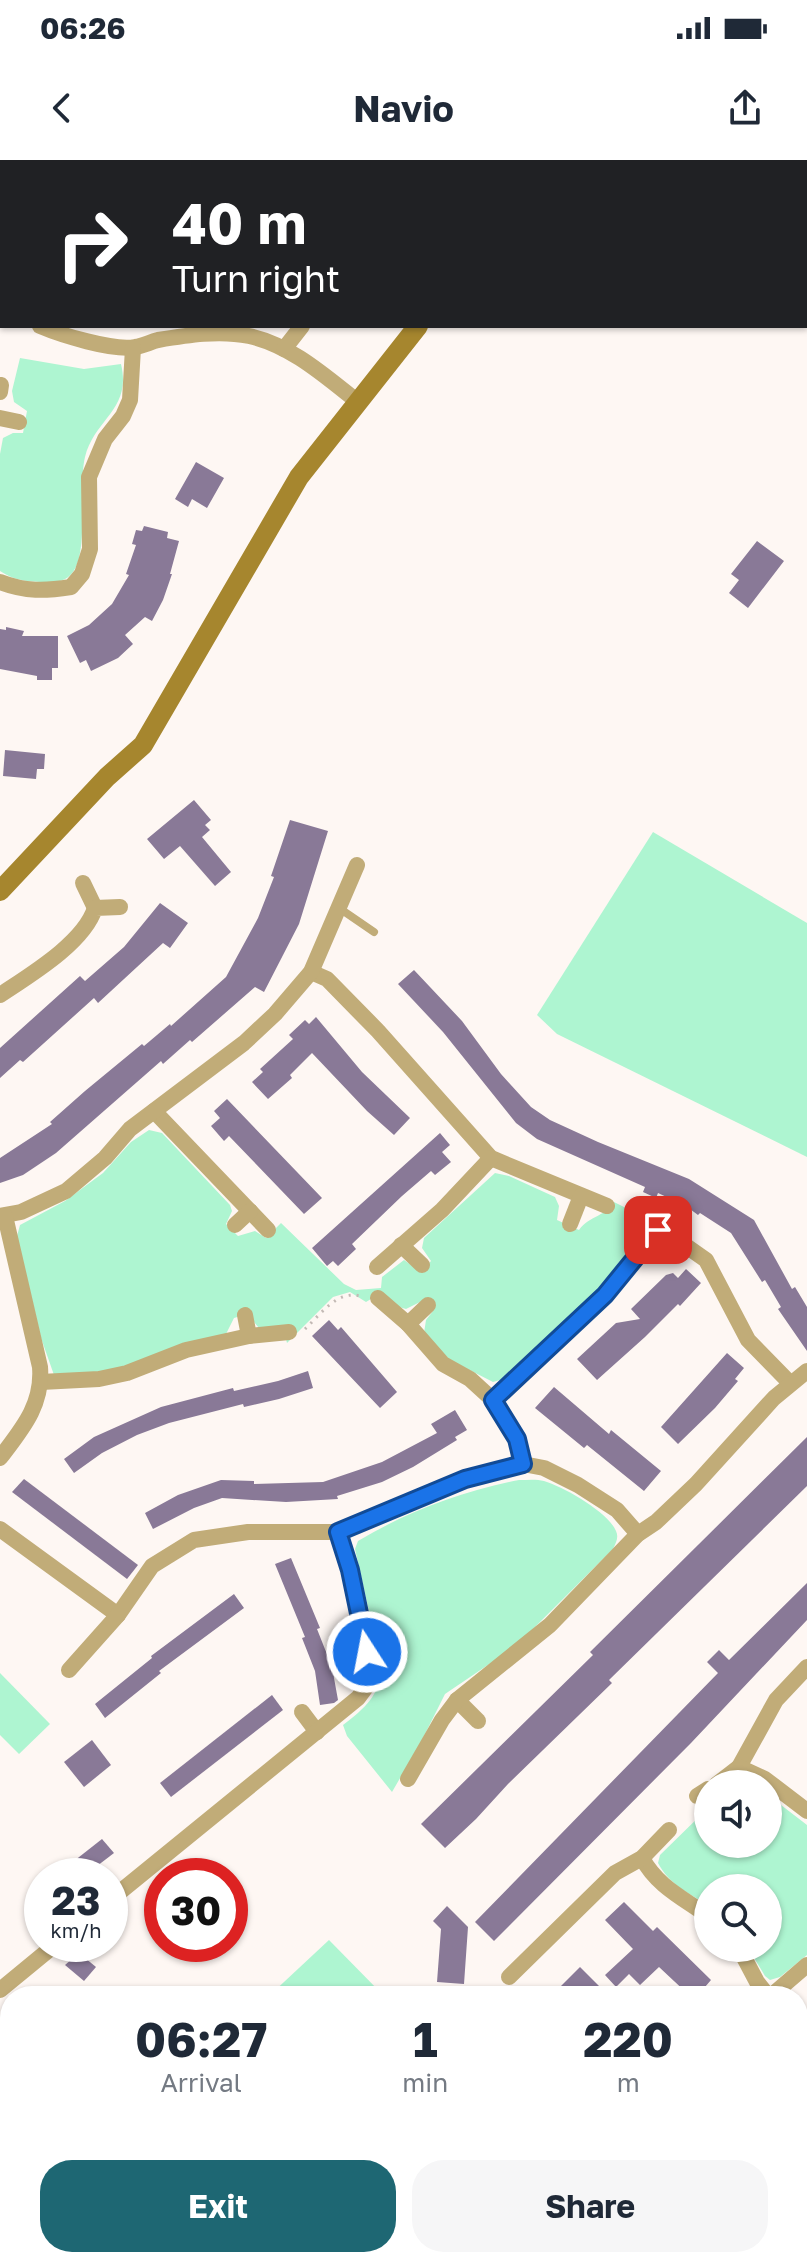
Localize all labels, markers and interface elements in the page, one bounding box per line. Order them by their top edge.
text: 06:26 [40,10,126,46]
icon: back [40,86,84,130]
icon: share [723,86,767,130]
text: Navio [353,87,454,130]
text: 40 m [172,189,306,256]
icon: right [40,192,144,296]
text: Turn right [172,257,340,300]
pin [624,1196,692,1264]
icon: arrive [636,1208,680,1252]
position arrow [325,1610,409,1694]
map controls [694,1770,782,1962]
button: sound [694,1770,782,1858]
speed limit sign: 30 [144,1858,248,1962]
button: search [694,1874,782,1962]
text: 23 [52,1876,100,1924]
text: km/h [51,1918,101,1942]
text: 06:27 [135,2010,267,2068]
text: 1 [413,2010,438,2068]
text: 220 [583,2010,673,2068]
text: Arrival [160,2067,242,2098]
text: min [402,2067,448,2098]
text: m [617,2067,640,2098]
button: Exit [40,2160,396,2252]
button: Share [412,2160,768,2252]

